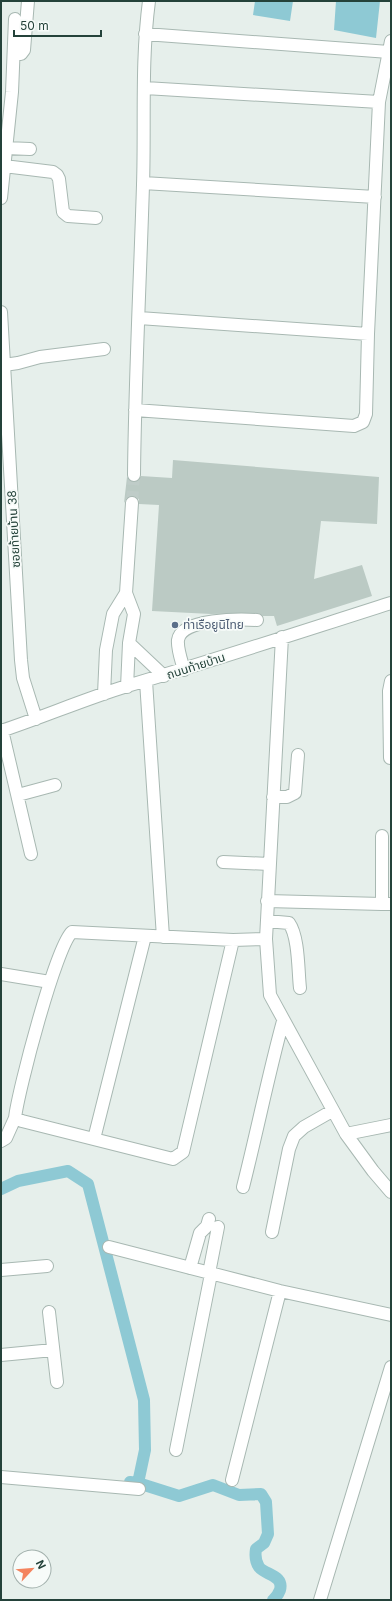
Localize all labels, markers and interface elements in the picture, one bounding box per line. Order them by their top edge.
scale bar [14,12,101,38]
text: 50 m [20,18,49,33]
street label: ซอยท้ายบ้าน 38 [4,490,23,568]
place label: ท่าเรือยูนิไทย [183,617,244,632]
marker: ท่าเรือยูนิไทย [170,620,180,630]
street label: ถนนท้ายบ้าน [165,649,227,682]
north arrow [12,1549,52,1589]
text: N [33,1558,49,1571]

